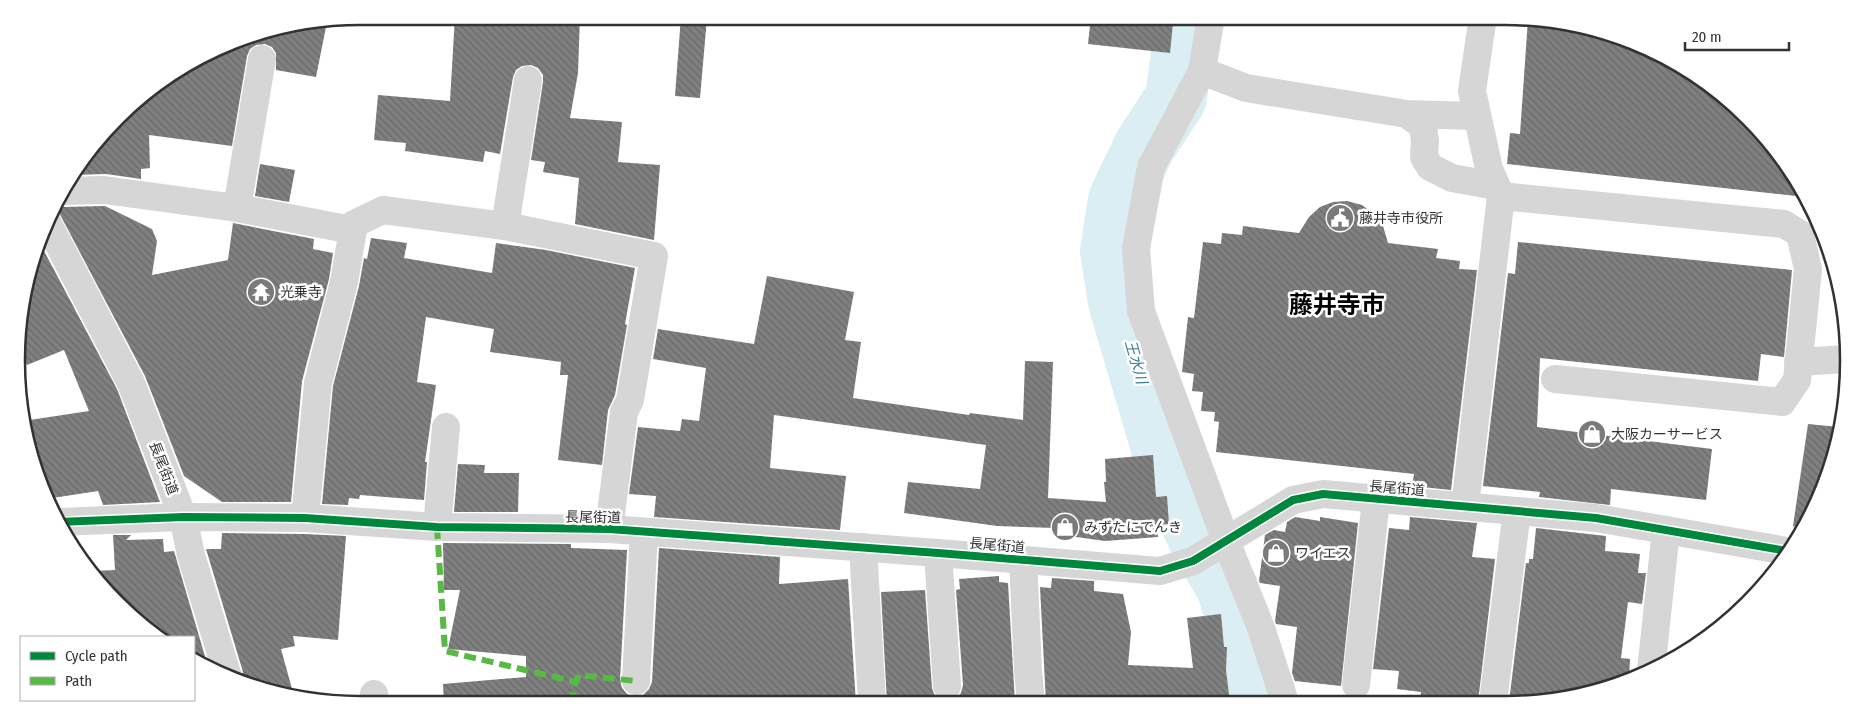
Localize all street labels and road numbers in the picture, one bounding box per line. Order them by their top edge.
street label: 長尾街道 [146,439,182,497]
street label: 長尾街道 [1368,478,1426,499]
street label: 長尾街道 [565,509,621,526]
street label: 長尾街道 [968,535,1026,556]

